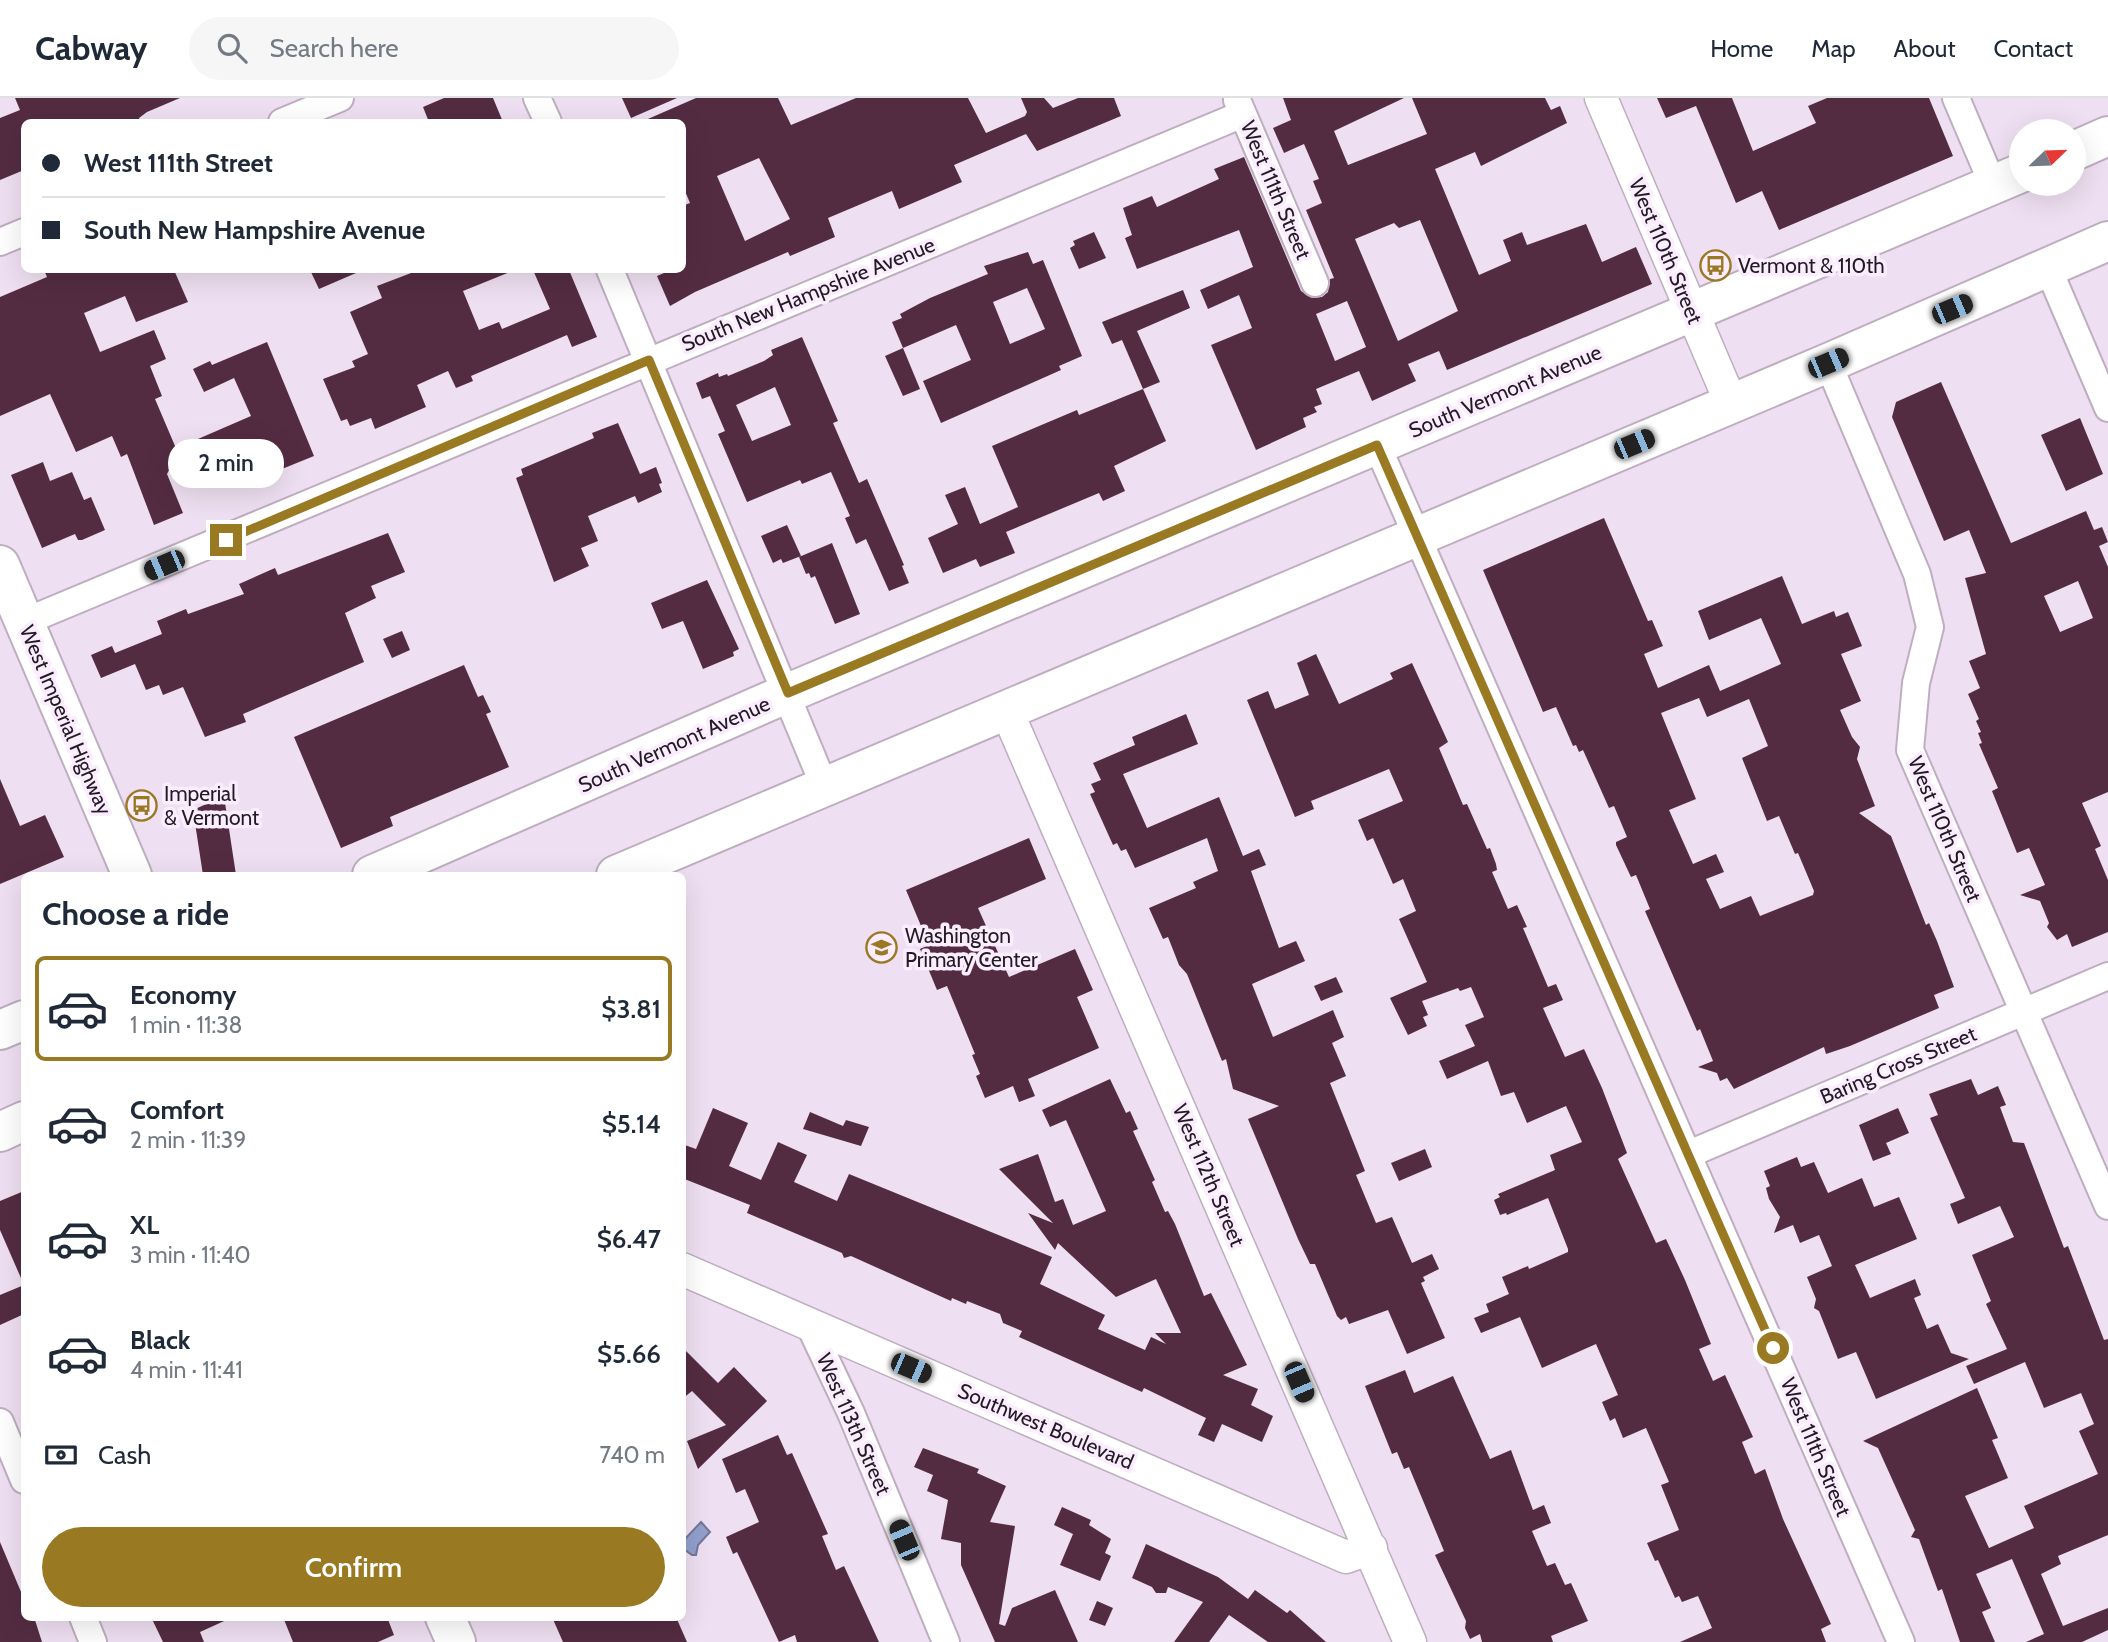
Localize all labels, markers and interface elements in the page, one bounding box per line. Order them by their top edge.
search box [189,17,679,80]
text: Cabway [35,28,147,68]
icon: search [213,29,251,67]
text: Search here [269,32,399,64]
text: Home [1710,34,1773,63]
text: Map [1811,34,1856,63]
text: About [1894,34,1956,63]
text: Contact [1994,34,2073,63]
street label: West 111th Street [1236,117,1316,263]
north arrow [2009,119,2086,196]
map controls [2009,119,2086,196]
text: West 111th Street [84,147,273,179]
street label: West 110th Street [1624,174,1708,328]
text: South New Hampshire Avenue [84,214,425,246]
street label: South New Hampshire Avenue [678,232,939,356]
bus stop icon: Vermont & 110th [1698,248,1732,282]
place label: Vermont & 110th [1738,253,1885,278]
car [1929,291,1976,327]
street label: South Vermont Avenue [1405,339,1605,443]
car [1805,345,1852,381]
car [1611,426,1658,462]
callout: 2 min [168,438,284,488]
text: 2 min [198,449,254,477]
route end [210,524,242,556]
car [141,547,188,583]
street label: West Imperial Highway [15,622,117,819]
street label: South Vermont Avenue [574,690,774,797]
street label: West 110th Street [1903,752,1987,906]
place label: Imperial & Vermont [164,781,259,830]
bus stop icon: Imperial & Vermont [124,788,158,822]
text: Choose a ride [42,894,229,933]
place label: Washington Primary Center [905,923,1038,972]
school or university icon: Washington Primary Center [865,930,899,964]
icon: car [46,977,109,1040]
text: Economy [130,979,236,1011]
text: $3.81 [601,993,661,1025]
text: 1 min · 11:38 [130,1011,243,1039]
street label: Baring Cross Street [1816,1021,1980,1109]
icon: car [46,1092,109,1155]
text: Comfort [130,1094,224,1126]
street label: West 112th Street [1168,1100,1250,1250]
text: $5.14 [602,1108,661,1140]
text: 2 min · 11:39 [130,1126,246,1154]
icon: car [46,1207,109,1270]
text: XL [130,1209,159,1241]
text: $6.47 [597,1223,661,1255]
text: 3 min · 11:40 [130,1241,250,1269]
icon: car [46,1322,109,1385]
text: Black [130,1324,190,1356]
route start [1757,1332,1789,1364]
text: $5.66 [597,1338,661,1370]
street label: West 113th Street [812,1349,896,1499]
car [888,1350,935,1386]
text: 4 min · 11:41 [130,1356,243,1384]
car [1282,1359,1317,1405]
street label: West 111th Street [1776,1374,1856,1520]
street label: Southwest Boulevard [954,1378,1138,1474]
icon: cash [42,1436,80,1474]
text: Cash [98,1439,151,1471]
text: 740 m [600,1441,665,1469]
car [887,1517,922,1563]
button: Confirm [42,1527,665,1607]

